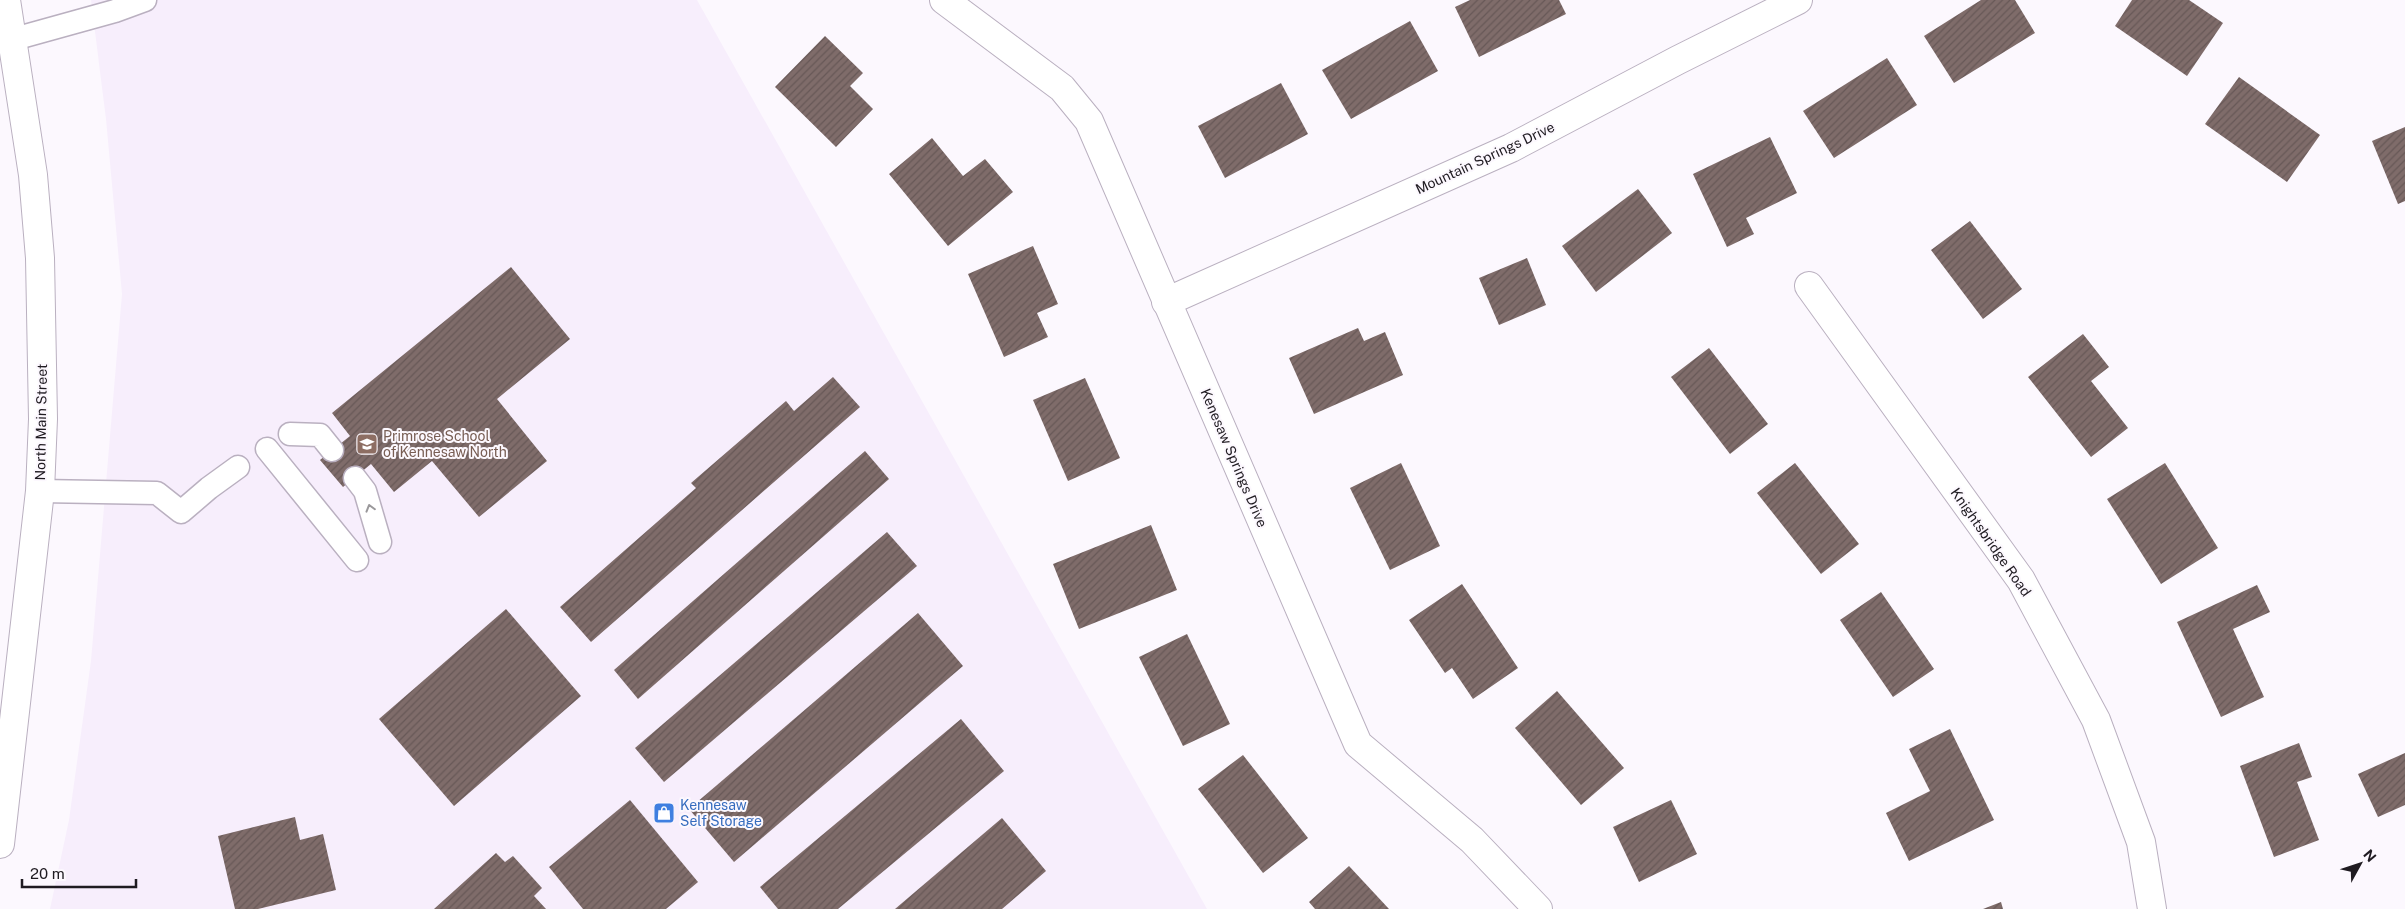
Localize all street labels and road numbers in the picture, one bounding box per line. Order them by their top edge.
street label: Mountain Springs Drive [1413,119,1557,197]
street label: North Main Street [32,364,50,480]
street label: Kenesaw Springs Drive [1197,386,1271,530]
street label: Knightsbridge Road [1948,485,2034,599]

